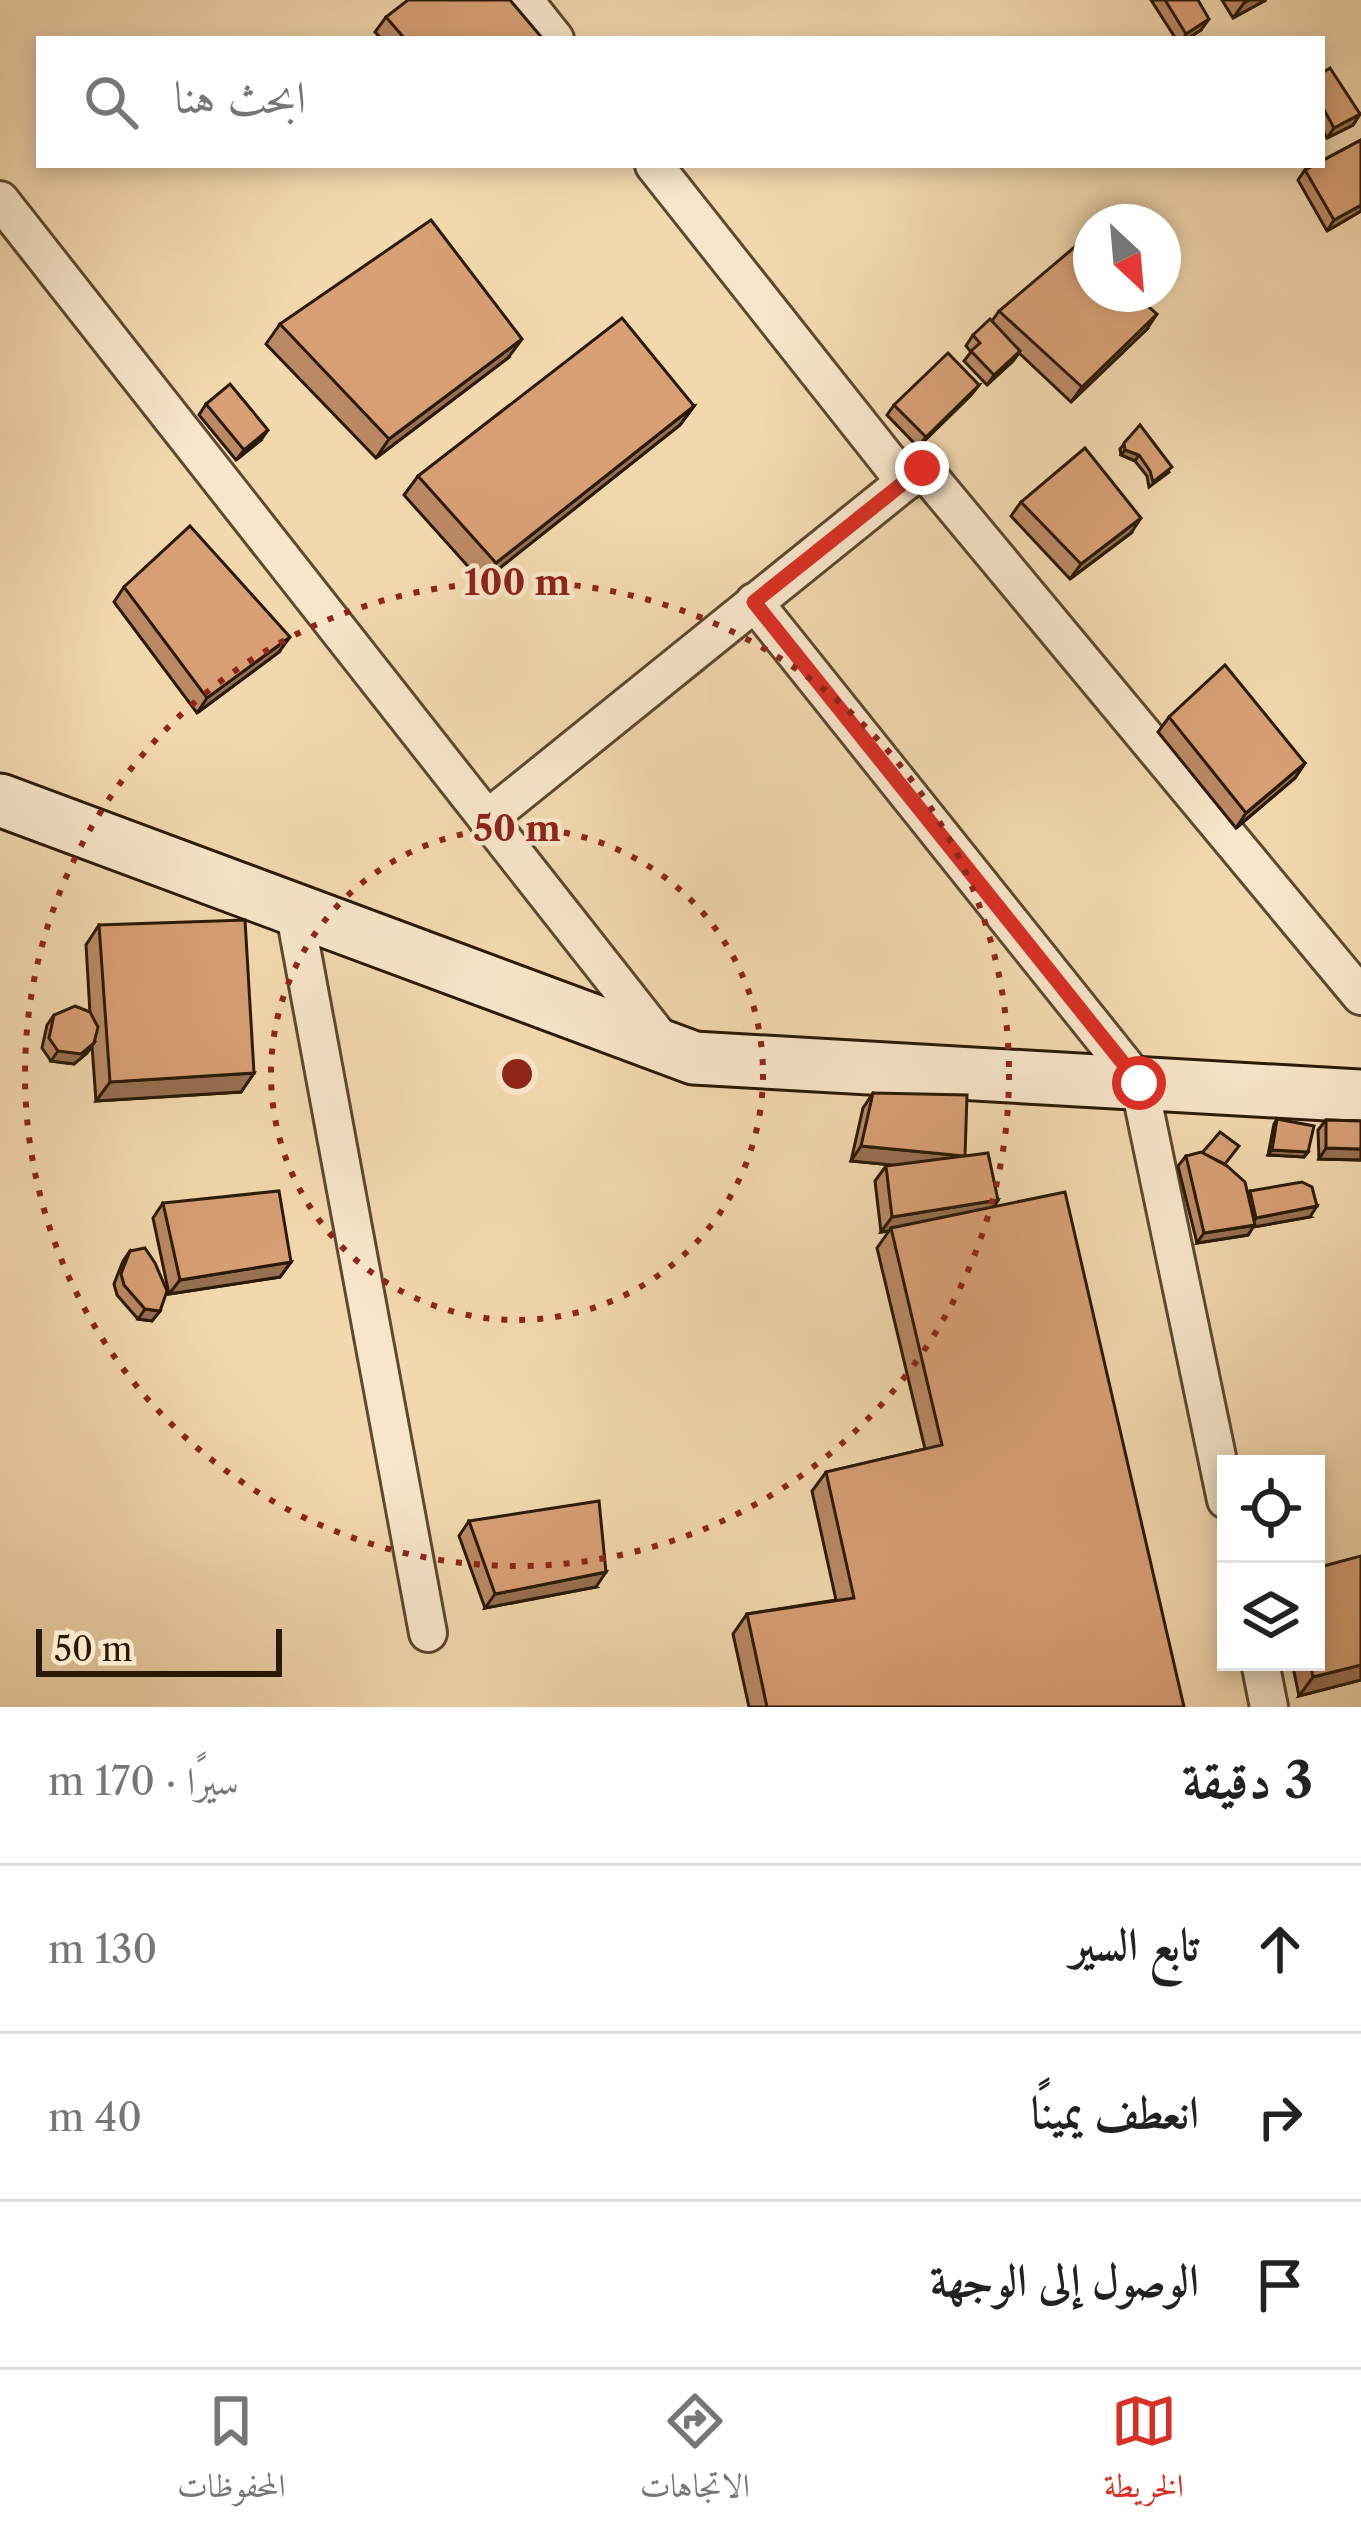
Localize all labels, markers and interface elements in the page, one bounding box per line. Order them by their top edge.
search box [36,36,1325,168]
icon: search [78,69,144,135]
text: ابحث هنا [174,69,306,125]
north arrow [1073,204,1181,312]
route end [895,441,949,495]
text: 100 m [464,560,570,604]
text: 50 m [473,806,561,850]
centre of rings [496,1053,538,1095]
route start [1112,1056,1166,1110]
map controls [1217,1455,1325,1671]
button: locate [1217,1455,1325,1563]
button: layers [1217,1563,1325,1671]
scale bar [36,1623,282,1676]
text: 50 m [54,1629,132,1670]
text: 3 دقيقة [1182,1749,1313,1811]
text: سيرًا · 170 m [48,1757,239,1805]
text: تابع السير [1070,1916,1199,1972]
icon: ahead [1247,1916,1313,1982]
text: 130 m [48,1925,157,1973]
text: انعطف يمينًا [1031,2084,1199,2140]
icon: right [1247,2084,1313,2150]
text: 40 m [48,2093,142,2141]
text: الوصول إلى الوجهة [930,2252,1199,2308]
icon: arrive [1247,2252,1313,2318]
tab: المحفوظات [177,2388,286,2518]
tab: الاتجاهات [640,2388,750,2518]
tab: الخريطة [1104,2388,1184,2518]

